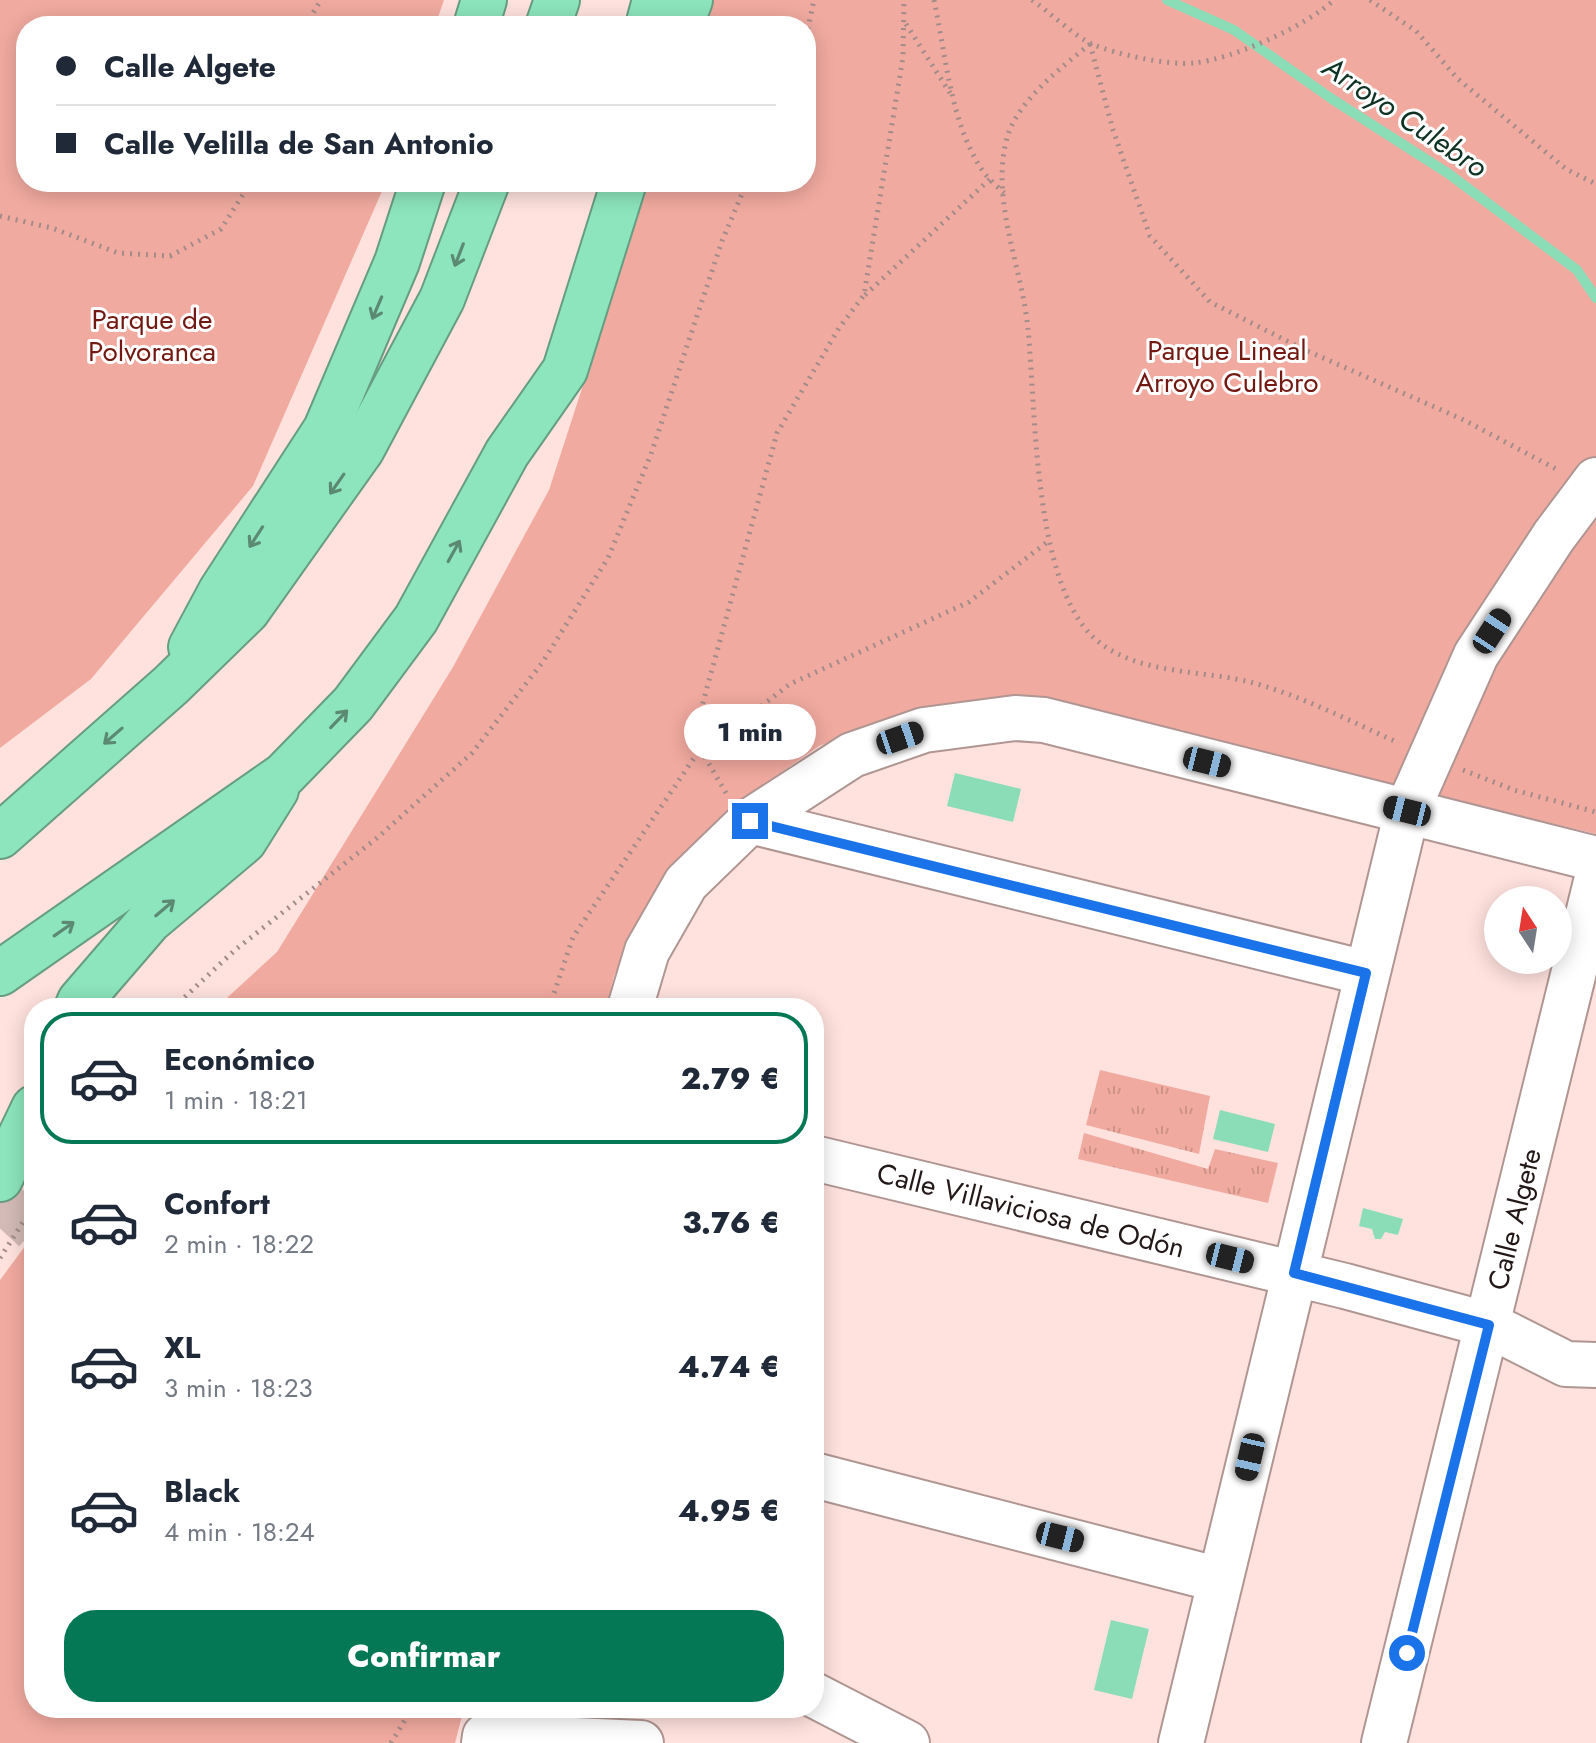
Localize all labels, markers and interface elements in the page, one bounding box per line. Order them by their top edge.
text: Calle Algete [104,45,276,88]
water label: Arroyo Culebro [1313,45,1496,188]
text: Calle Velilla de San Antonio [104,122,494,165]
one-way arrow [451,242,465,267]
one-way arrow [369,295,384,320]
park label: Parque de Polvoranca [88,299,216,372]
park label: Parque Lineal Arroyo Culebro [1136,330,1318,403]
one-way arrow [329,472,345,494]
one-way arrow [248,525,265,547]
one-way arrow [446,540,462,563]
car [1469,604,1515,658]
callout: 1 min [684,705,816,761]
one-way arrow [329,709,348,729]
text: 1 min [717,713,783,751]
car [873,719,927,757]
one-way arrow [103,727,123,745]
car [1181,745,1233,779]
car [1381,794,1433,828]
route end [732,803,768,839]
north arrow [1484,886,1572,974]
map controls [1484,886,1572,974]
one-way arrow [154,899,175,917]
one-way arrow [53,921,74,938]
text: Económico [164,1038,315,1081]
icon: car [68,1042,140,1114]
text: 2.79 € [681,1057,780,1100]
text: 1 min · 18:21 [164,1081,308,1119]
street label: Calle Algete [1477,1144,1552,1294]
street label: Calle Villaviciosa de Odón [873,1152,1189,1269]
text: Confort [164,1182,270,1225]
icon: car [68,1186,140,1258]
text: 3.76 € [682,1201,780,1244]
text: 2 min · 18:22 [164,1225,314,1263]
car [1204,1241,1256,1275]
text: XL [164,1326,200,1369]
icon: car [68,1330,140,1402]
text: 4.74 € [678,1345,780,1388]
text: 3 min · 18:23 [164,1369,313,1407]
car [1233,1431,1267,1483]
text: Black [164,1470,240,1513]
icon: car [68,1474,140,1546]
text: 4.95 € [678,1489,780,1532]
text: 4 min · 18:24 [164,1513,315,1551]
car [1034,1520,1086,1554]
button: Confirmar [64,1610,784,1702]
route start [1389,1635,1425,1671]

